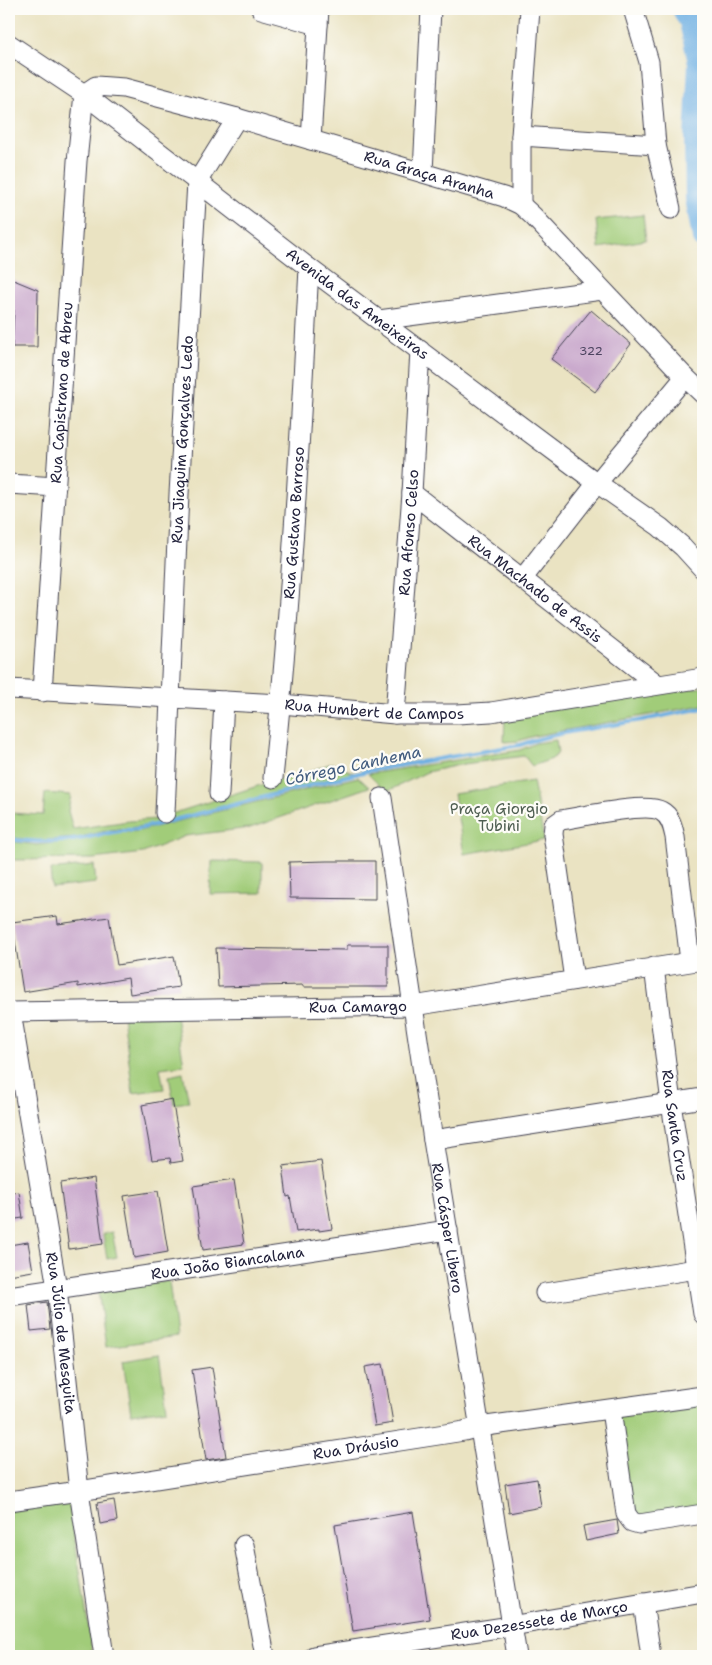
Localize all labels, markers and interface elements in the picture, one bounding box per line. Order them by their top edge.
street label: Rua Graça Aranha [362,146,498,204]
street label: Avenida das Ameixeiras [282,244,433,364]
street label: Rua Capistrano de Abreu [46,301,78,484]
street label: Rua Jiaquim Gonçalves Ledo [167,335,198,544]
house number: 322 [579,343,603,359]
street label: Rua Gustavo Barroso [279,446,309,600]
street label: Rua Afonso Celso [394,469,423,596]
street label: Rua Machado de Assis [464,530,606,648]
street label: Rua Humbert de Campos [284,694,465,724]
water label: Córrego Canhema [283,741,423,790]
park label: Praça Giorgio Tubini [450,799,548,836]
street label: Rua Camargo [309,996,407,1018]
street label: Rua Santa Cruz [657,1068,693,1183]
street label: Rua Cásper Libero [427,1161,468,1295]
street label: Rua João Biancalana [150,1242,306,1285]
street label: Rua Júlio de Mesquita [41,1250,81,1416]
street label: Rua Dráusio [312,1431,400,1464]
street label: Rua Dezessete de Março [449,1596,629,1645]

